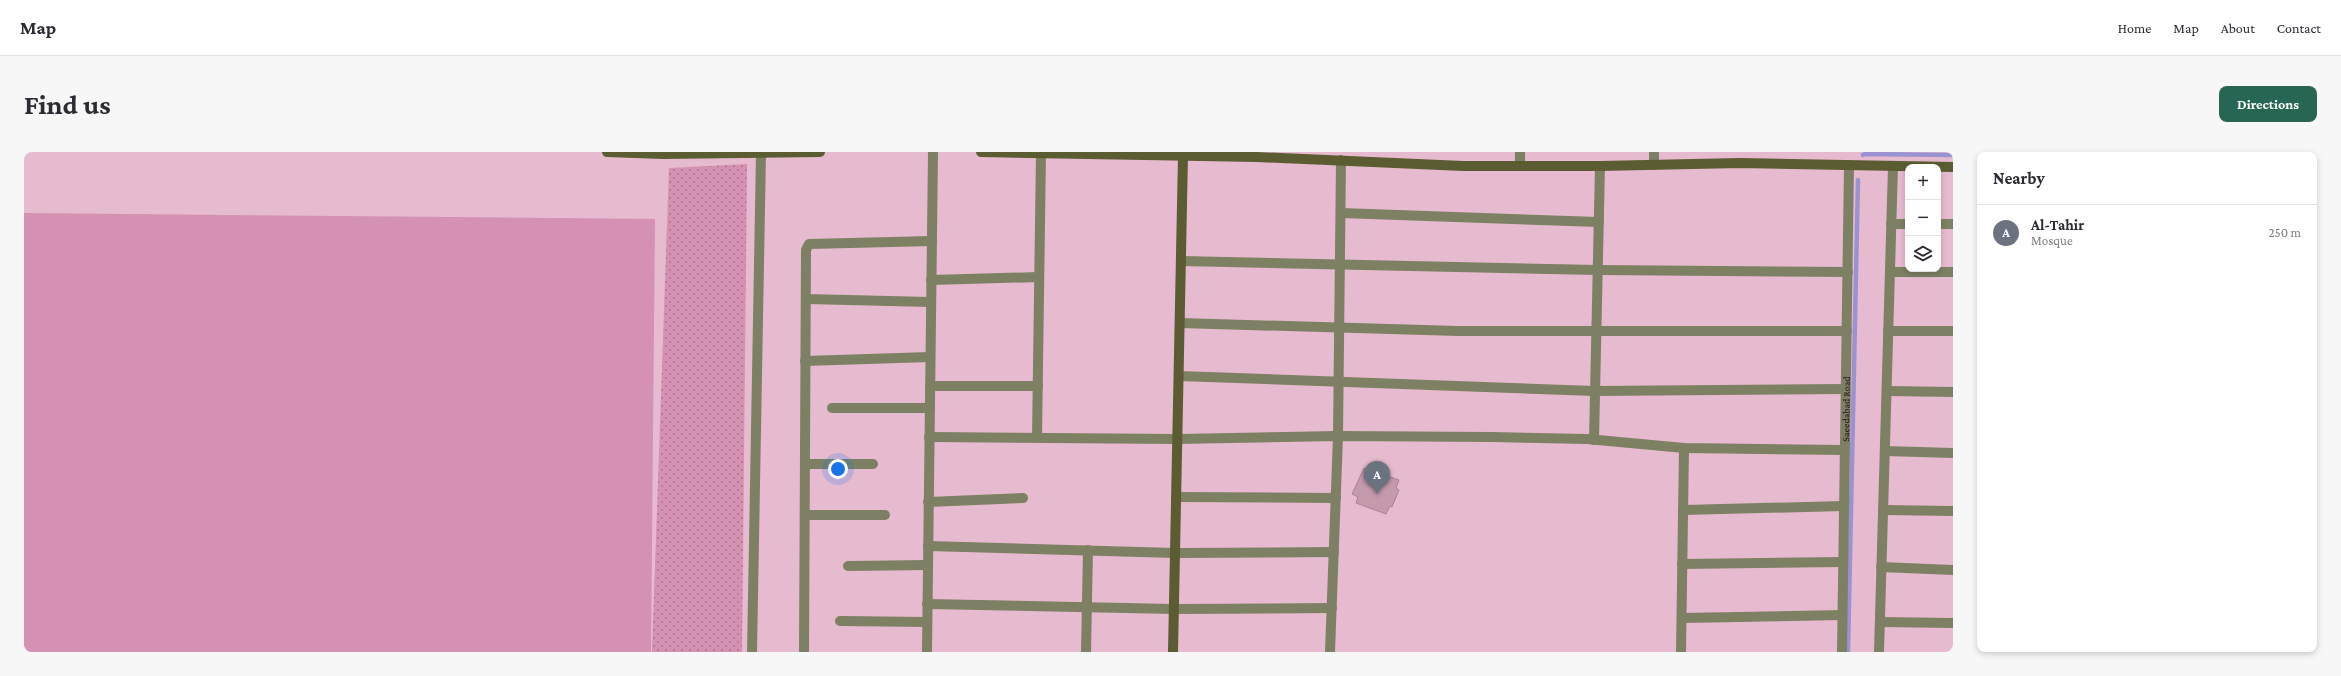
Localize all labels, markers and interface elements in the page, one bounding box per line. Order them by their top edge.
text: Map [20,17,56,38]
text: Home [2118,20,2151,36]
text: Map [2173,20,2199,36]
text: About [2221,20,2255,36]
text: Contact [2277,20,2321,36]
button: Directions [2219,86,2317,122]
text: Find us [24,89,111,120]
map controls [1905,164,1941,272]
button: + [1905,164,1941,200]
text: Nearby [1993,169,2045,188]
button: − [1905,200,1941,236]
text: Al-Tahir [2031,217,2084,233]
text: A [2002,225,2010,240]
text: 250 m [2268,225,2301,240]
text: Mosque [2031,233,2073,248]
button: layers [1905,236,1941,272]
street label: Saeedabad Road [1840,376,1852,442]
your location [828,459,848,479]
pin: A [1364,461,1390,494]

